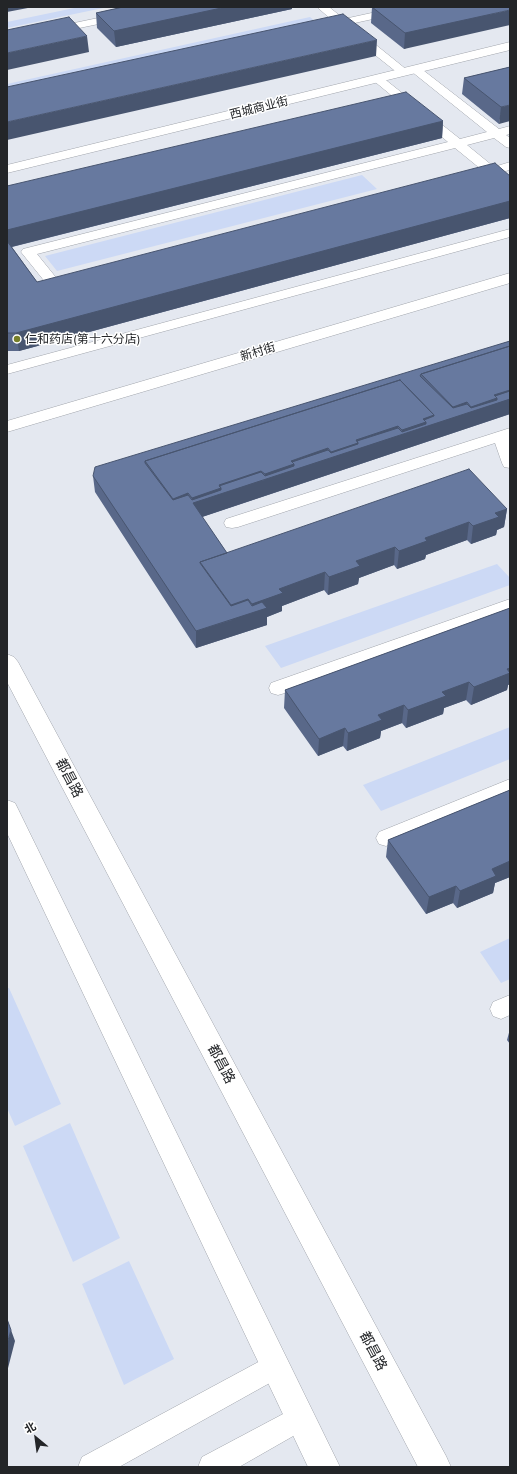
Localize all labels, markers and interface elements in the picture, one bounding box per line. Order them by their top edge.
street label: 西城商业街 [228,94,290,122]
place label: 仁和药店(第十六分店) [25,332,141,346]
marker: 仁和药店(第十六分店) [12,334,22,344]
street label: 新村街 [239,340,277,364]
street label: 都昌路 [52,756,86,800]
street label: 都昌路 [204,1042,238,1086]
street label: 都昌路 [356,1329,390,1373]
north arrow [16,1418,56,1458]
text: 北 [22,1419,38,1436]

